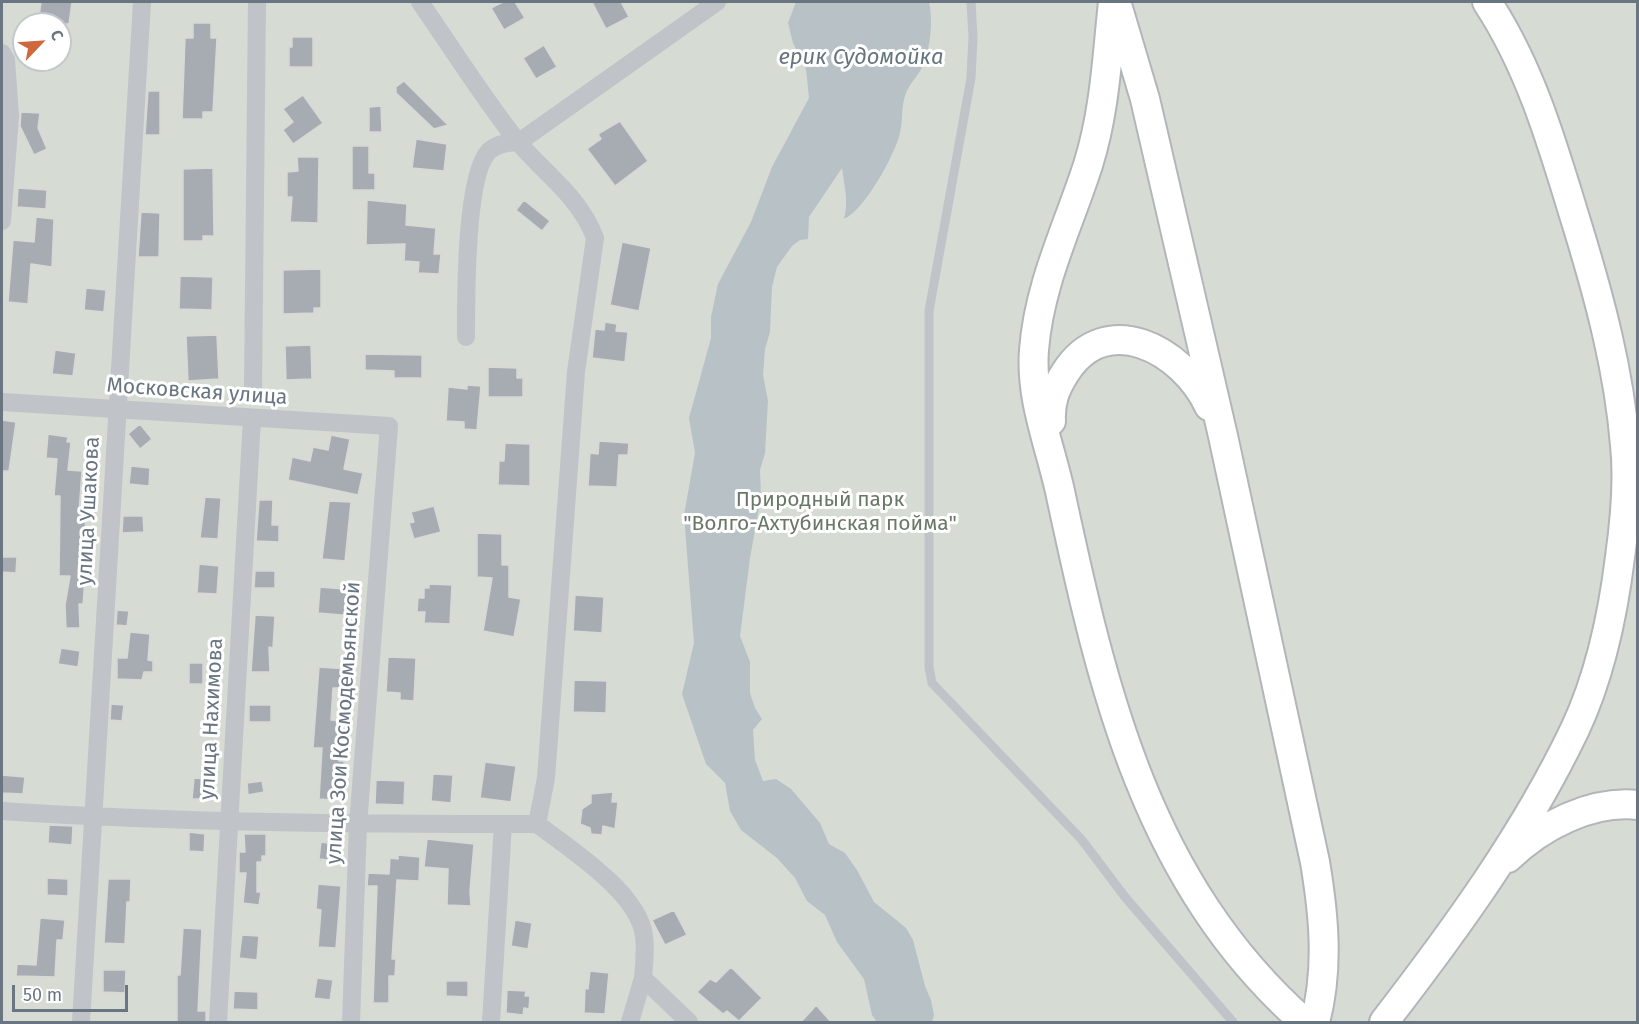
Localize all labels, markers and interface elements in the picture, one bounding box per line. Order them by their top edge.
north arrow [12,12,72,72]
text: С [46,27,68,43]
water label: ерик Судомойка [778,45,944,71]
street label: Московская улица [106,373,288,411]
street label: улица Ушакова [73,436,105,586]
park label: Природный парк "Волго-Ахтубинская пойма" [683,487,957,537]
street label: улица Зои Космодемьянской [322,581,366,865]
street label: улица Нахимова [195,637,229,801]
scale bar [15,973,130,1011]
text: 50 m [23,984,62,1006]

